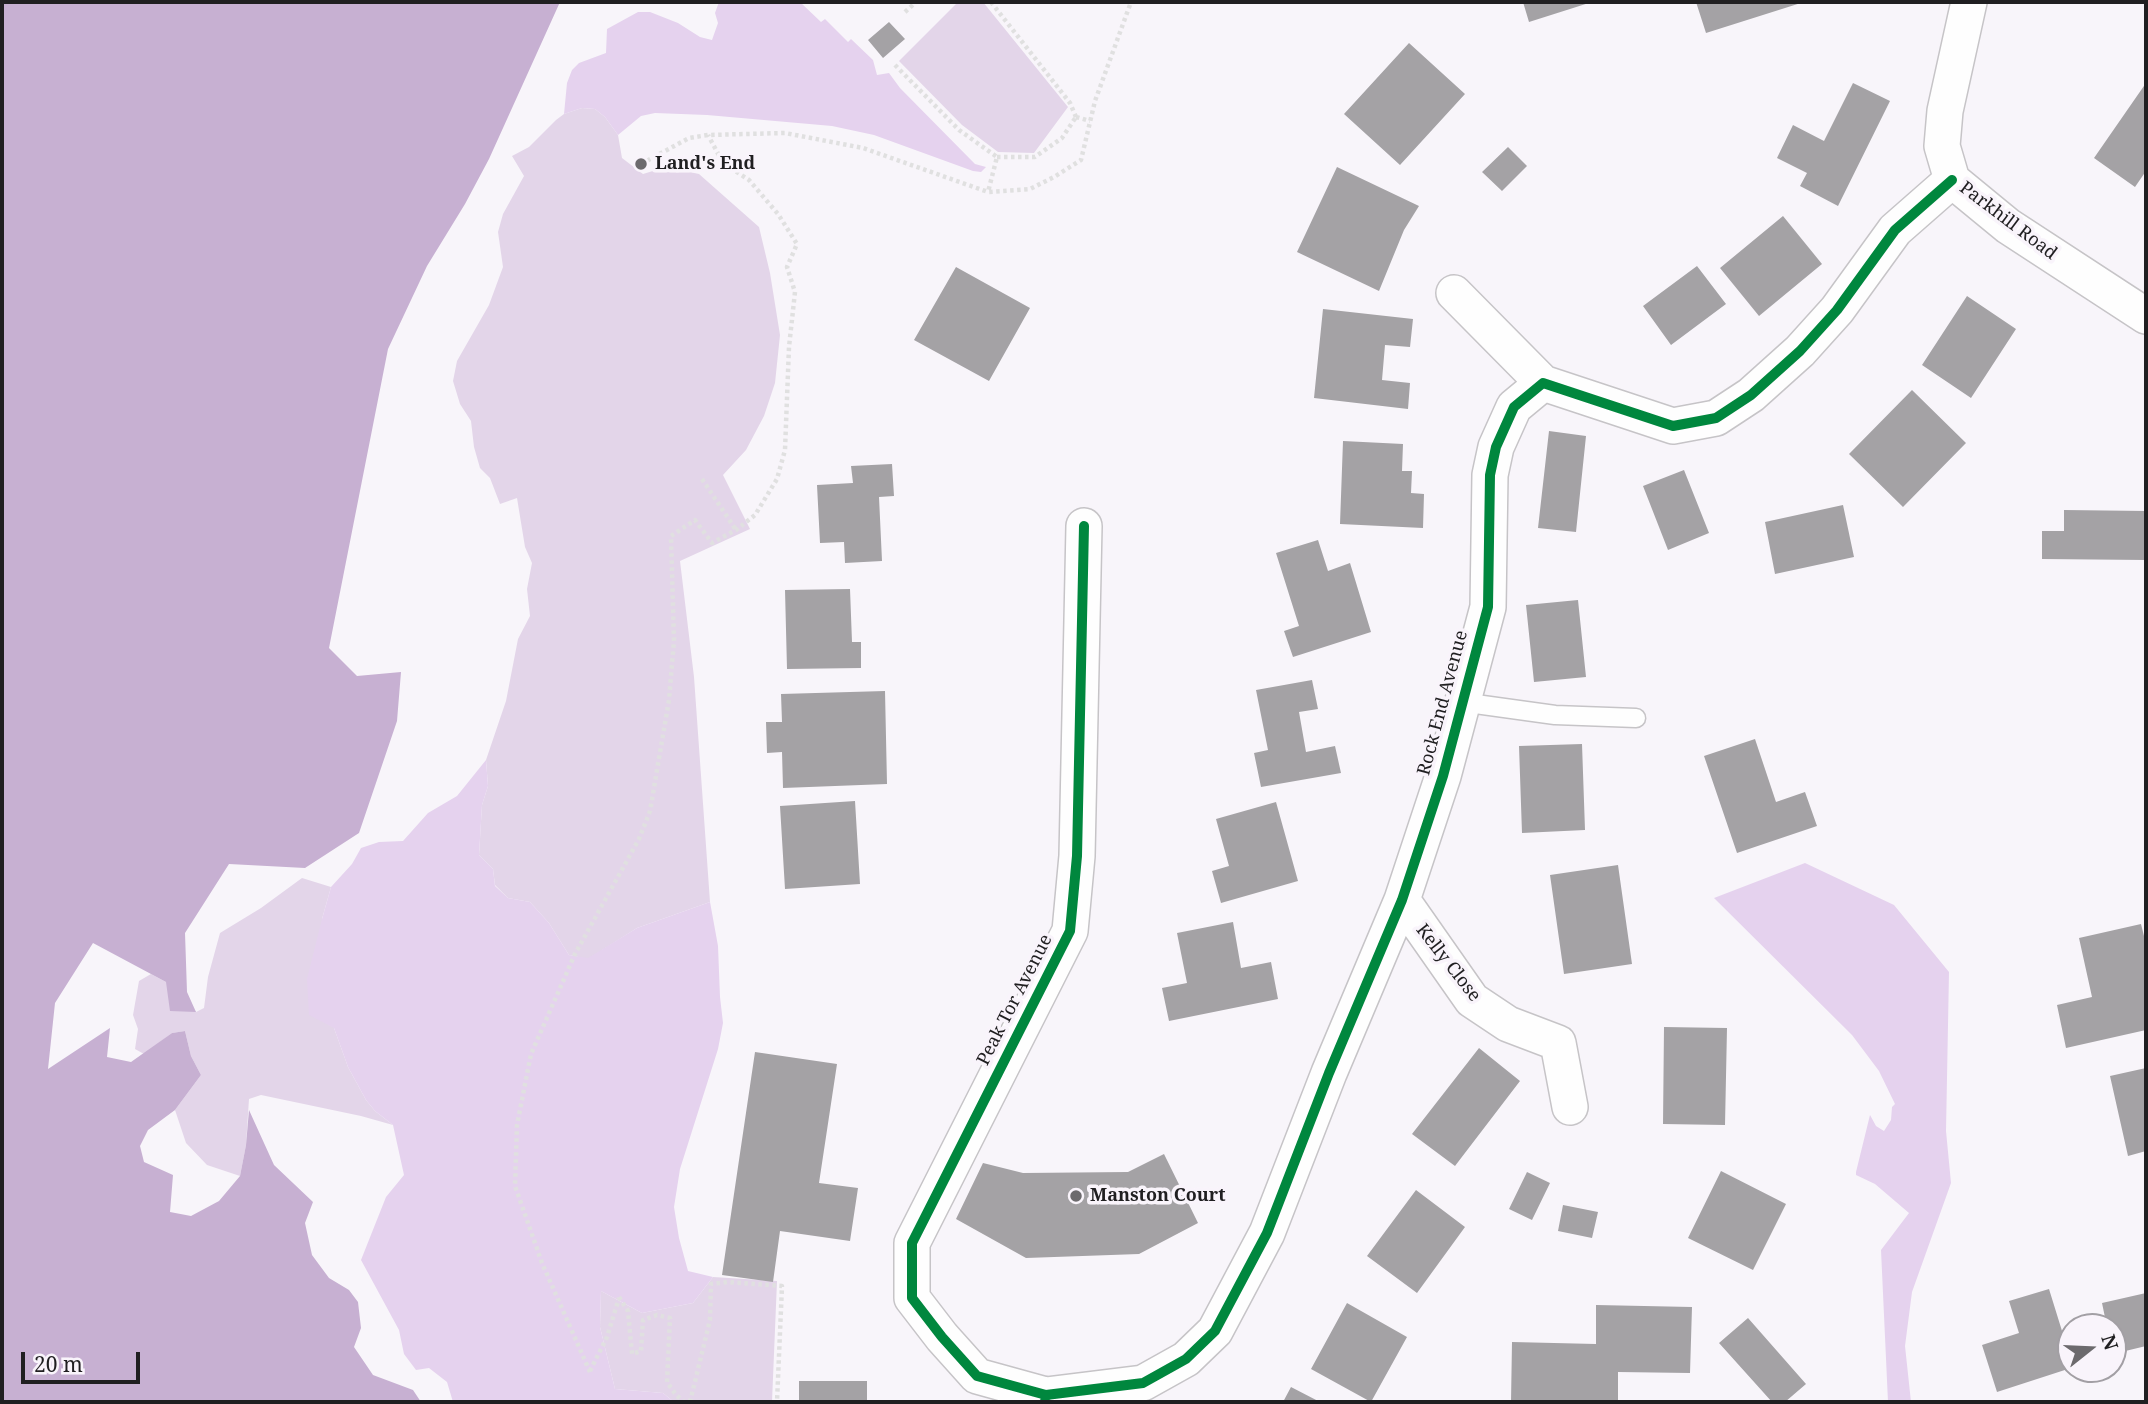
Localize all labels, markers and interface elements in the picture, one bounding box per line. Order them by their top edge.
place label: Land's End [655,153,755,175]
marker: Land's End [633,156,649,172]
street label: Parkhill Road [1955,177,2061,265]
street label: Rock End Avenue [1413,628,1473,778]
street label: Kelly Close [1411,920,1485,1006]
street label: Peak Tor Avenue [973,931,1057,1069]
place label: Manston Court [1090,1185,1225,1207]
marker: Manston Court [1068,1188,1084,1204]
north arrow [2057,1313,2127,1383]
text: N [2095,1331,2125,1353]
scale bar [24,1338,144,1382]
text: 20 m [34,1350,83,1378]

